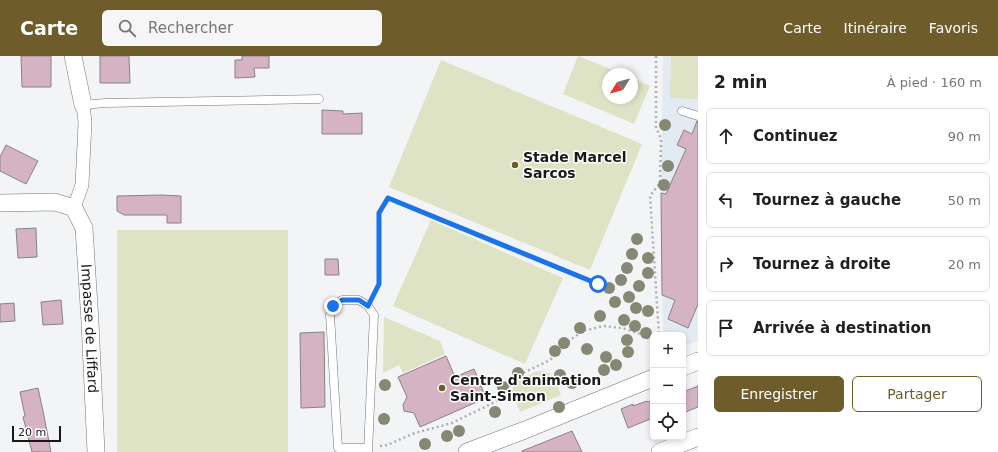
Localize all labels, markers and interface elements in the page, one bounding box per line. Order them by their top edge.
search box [102,10,382,46]
text: Carte [20,17,78,39]
icon: search [116,17,138,39]
text: Rechercher [148,19,233,37]
text: Carte [783,20,822,36]
text: Itinéraire [844,20,907,36]
text: Favoris [929,20,978,36]
north arrow [602,68,638,104]
text: 2 min [714,72,767,92]
text: À pied · 160 m [887,75,982,90]
icon: ahead [715,125,737,147]
text: Continuez [753,127,838,145]
text: 90 m [948,129,981,144]
place label: Stade Marcel Sarcos [523,149,627,181]
marker: Stade Marcel Sarcos [510,160,520,170]
icon: left [715,189,737,211]
text: Tournez à gauche [753,191,901,209]
text: 50 m [948,193,981,208]
icon: right [715,253,737,275]
text: Tournez à droite [753,255,891,273]
text: 20 m [948,257,981,272]
street label: Impasse de Liffard [78,263,101,393]
route start [589,275,607,293]
route end [324,297,342,315]
icon: arrive [715,317,737,339]
text: Arrivée à destination [753,319,931,337]
map controls [650,332,686,440]
button: + [650,332,686,368]
button: − [650,368,686,404]
place label: Centre d'animation Saint-Simon [450,372,601,404]
button: Enregistrer [714,376,844,412]
button: Partager [852,376,982,412]
marker: Centre d'animation Saint-Simon [437,383,447,393]
button: locate [650,404,686,440]
scale bar [12,424,61,443]
text: 20 m [18,426,46,439]

